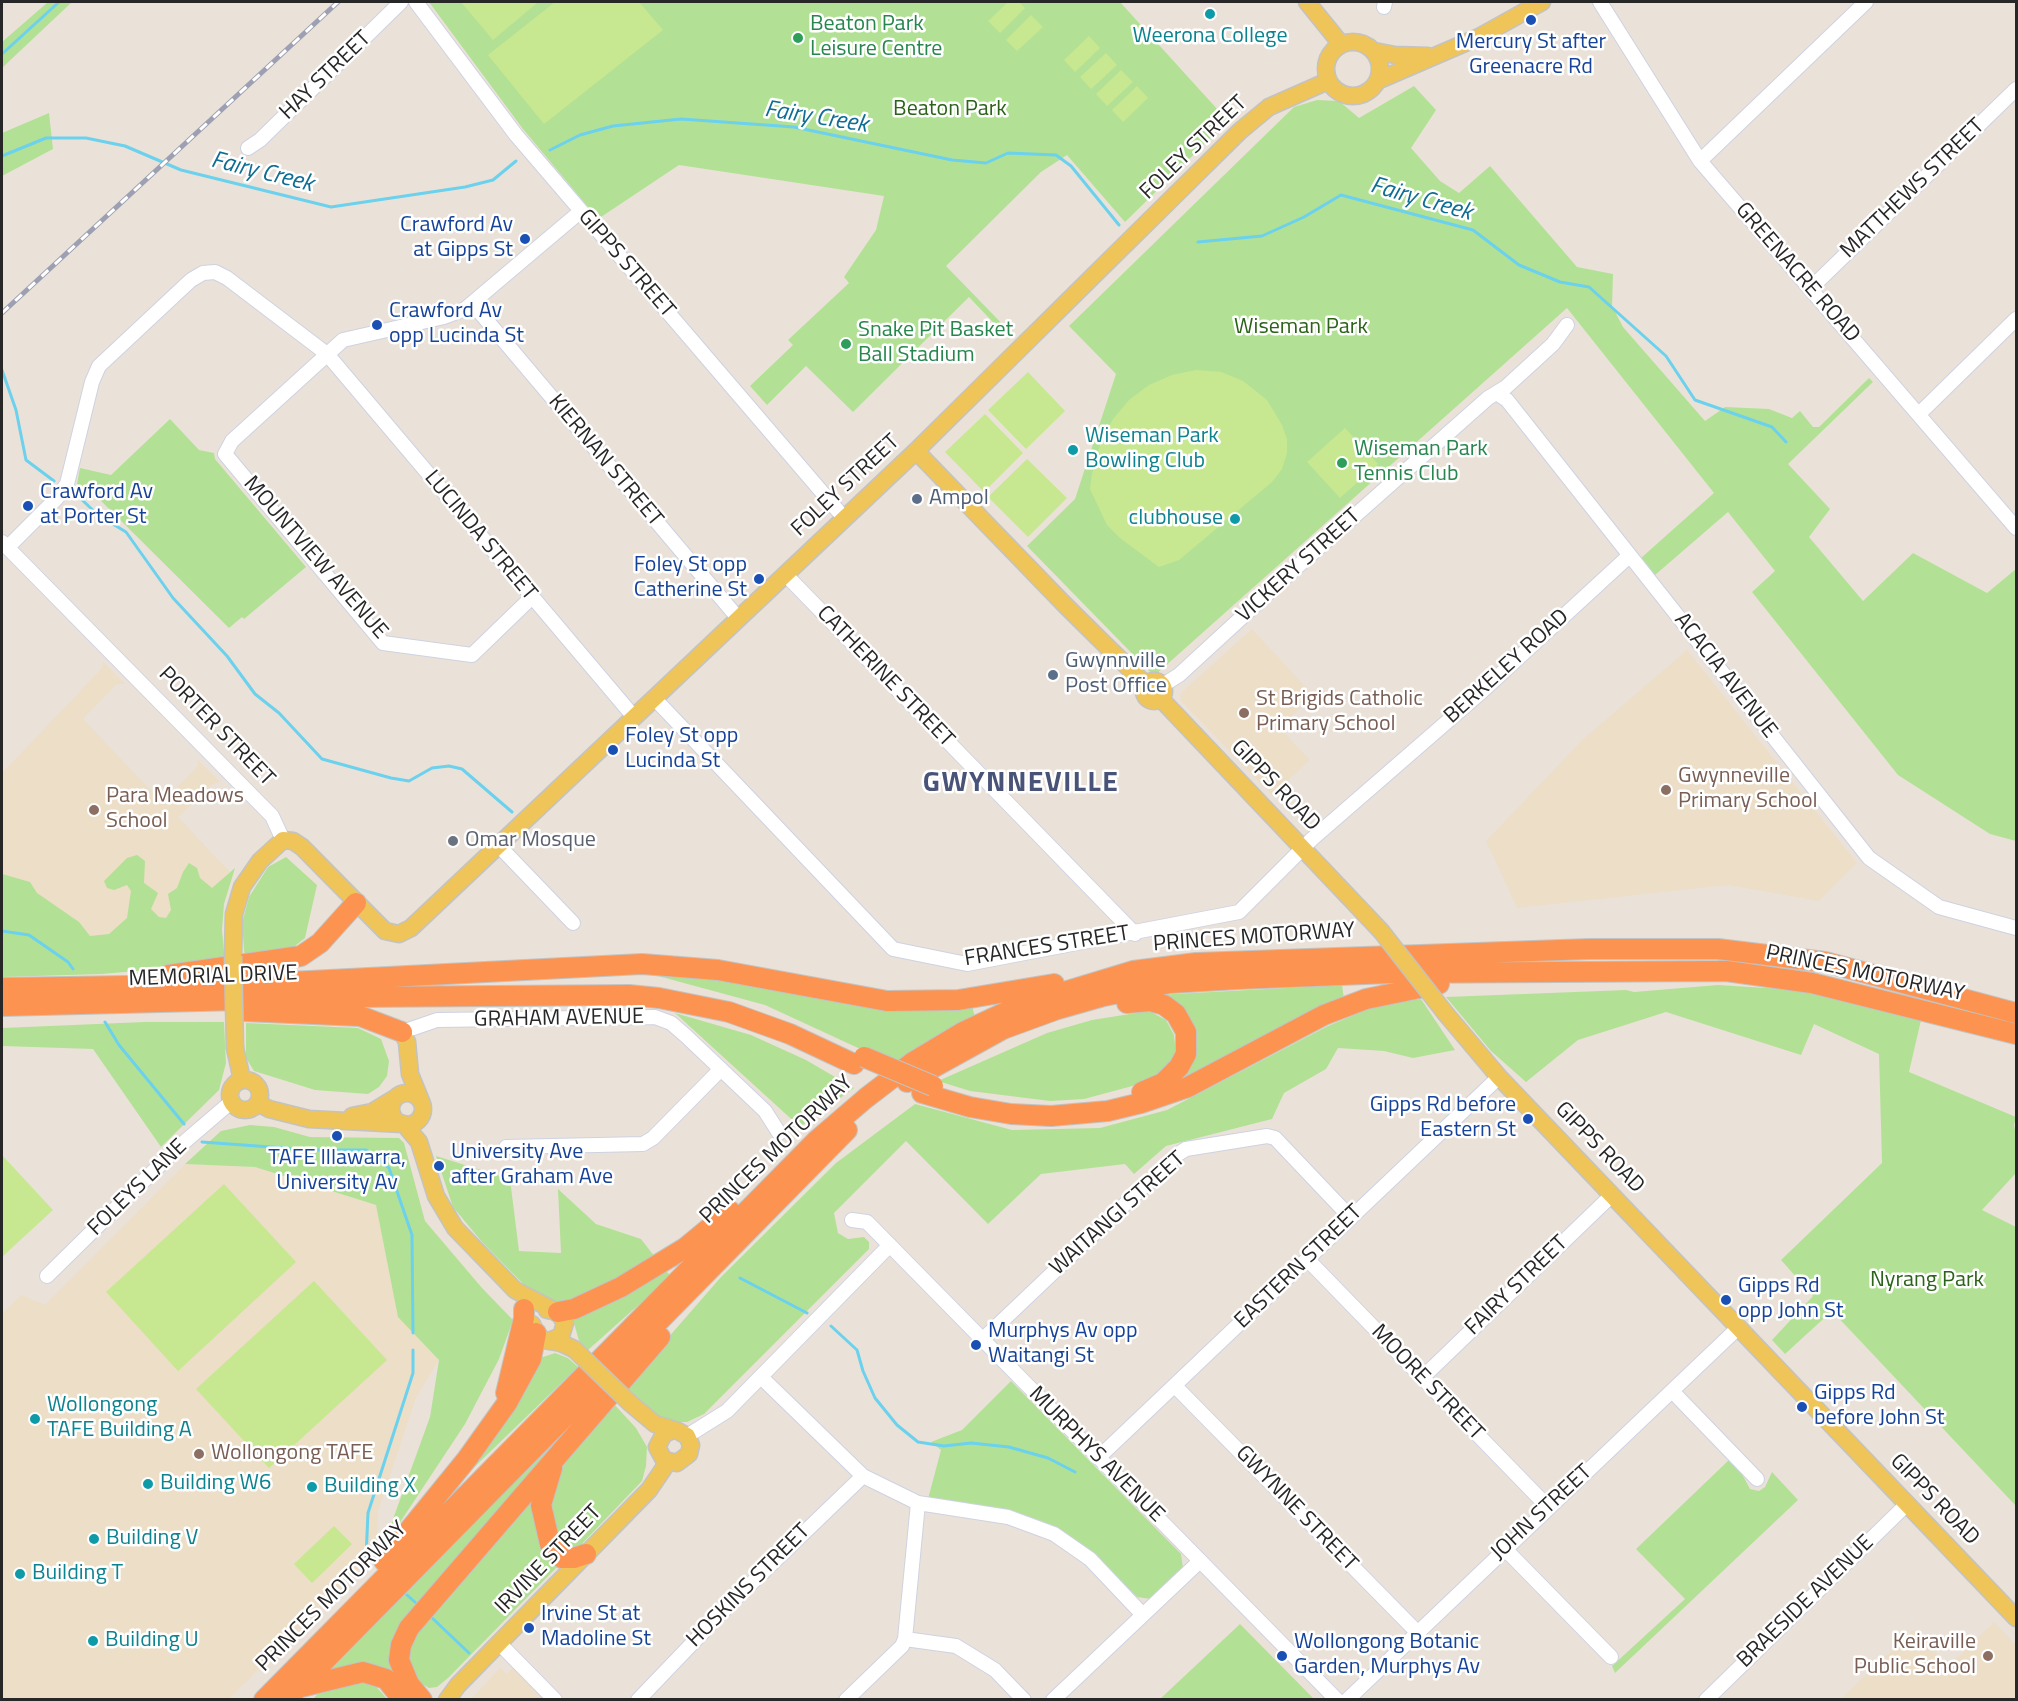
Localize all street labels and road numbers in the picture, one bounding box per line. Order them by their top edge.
street label: HAY STREET [275,26,377,126]
street label: FOLEY STREET [1135,91,1253,205]
street label: MATTHEWS STREET [1836,114,1990,264]
street label: GREENACRE ROAD [1729,198,1865,348]
street label: GIPPS STREET [572,204,680,324]
street label: KIERNAN STREET [542,390,668,532]
street label: FOLEY STREET [786,429,906,543]
street label: LUCINDA STREET [418,466,542,606]
street label: MOUNTVIEW AVENUE [237,471,393,645]
street label: VICKERY STREET [1232,503,1366,629]
street label: CATHERINE STREET [811,601,959,753]
street label: BERKELEY ROAD [1439,604,1575,730]
street label: ACACIA AVENUE [1668,608,1782,744]
street label: PORTER STREET [152,662,280,792]
street label: GIPPS ROAD [1225,735,1325,837]
street label: PRINCES MOTORWAY [1152,918,1356,958]
street label: FRANCES STREET [963,921,1131,973]
street label: PRINCES MOTORWAY [1763,940,1967,1008]
street label: MEMORIAL DRIVE [128,961,298,993]
street label: GRAHAM AVENUE [474,1004,644,1034]
street label: PRINCES MOTORWAY [695,1070,859,1230]
street label: GIPPS ROAD [1549,1097,1649,1199]
street label: FOLEYS LANE [83,1134,193,1242]
street label: WAITANGI STREET [1045,1146,1191,1282]
street label: EASTERN STREET [1230,1200,1368,1334]
street label: FAIRY STREET [1460,1231,1574,1341]
street label: MOORE STREET [1365,1320,1489,1446]
street label: MURPHYS AVENUE [1023,1382,1169,1528]
street label: GWYNNE STREET [1229,1441,1363,1577]
street label: GIPPS ROAD [1884,1449,1984,1551]
street label: JOHN STREET [1486,1460,1598,1566]
street label: IRVINE STREET [490,1500,608,1620]
street label: PRINCES MOTORWAY [251,1516,413,1678]
street label: HOSKINS STREET [682,1519,816,1653]
street label: BRAESIDE AVENUE [1732,1530,1880,1674]

